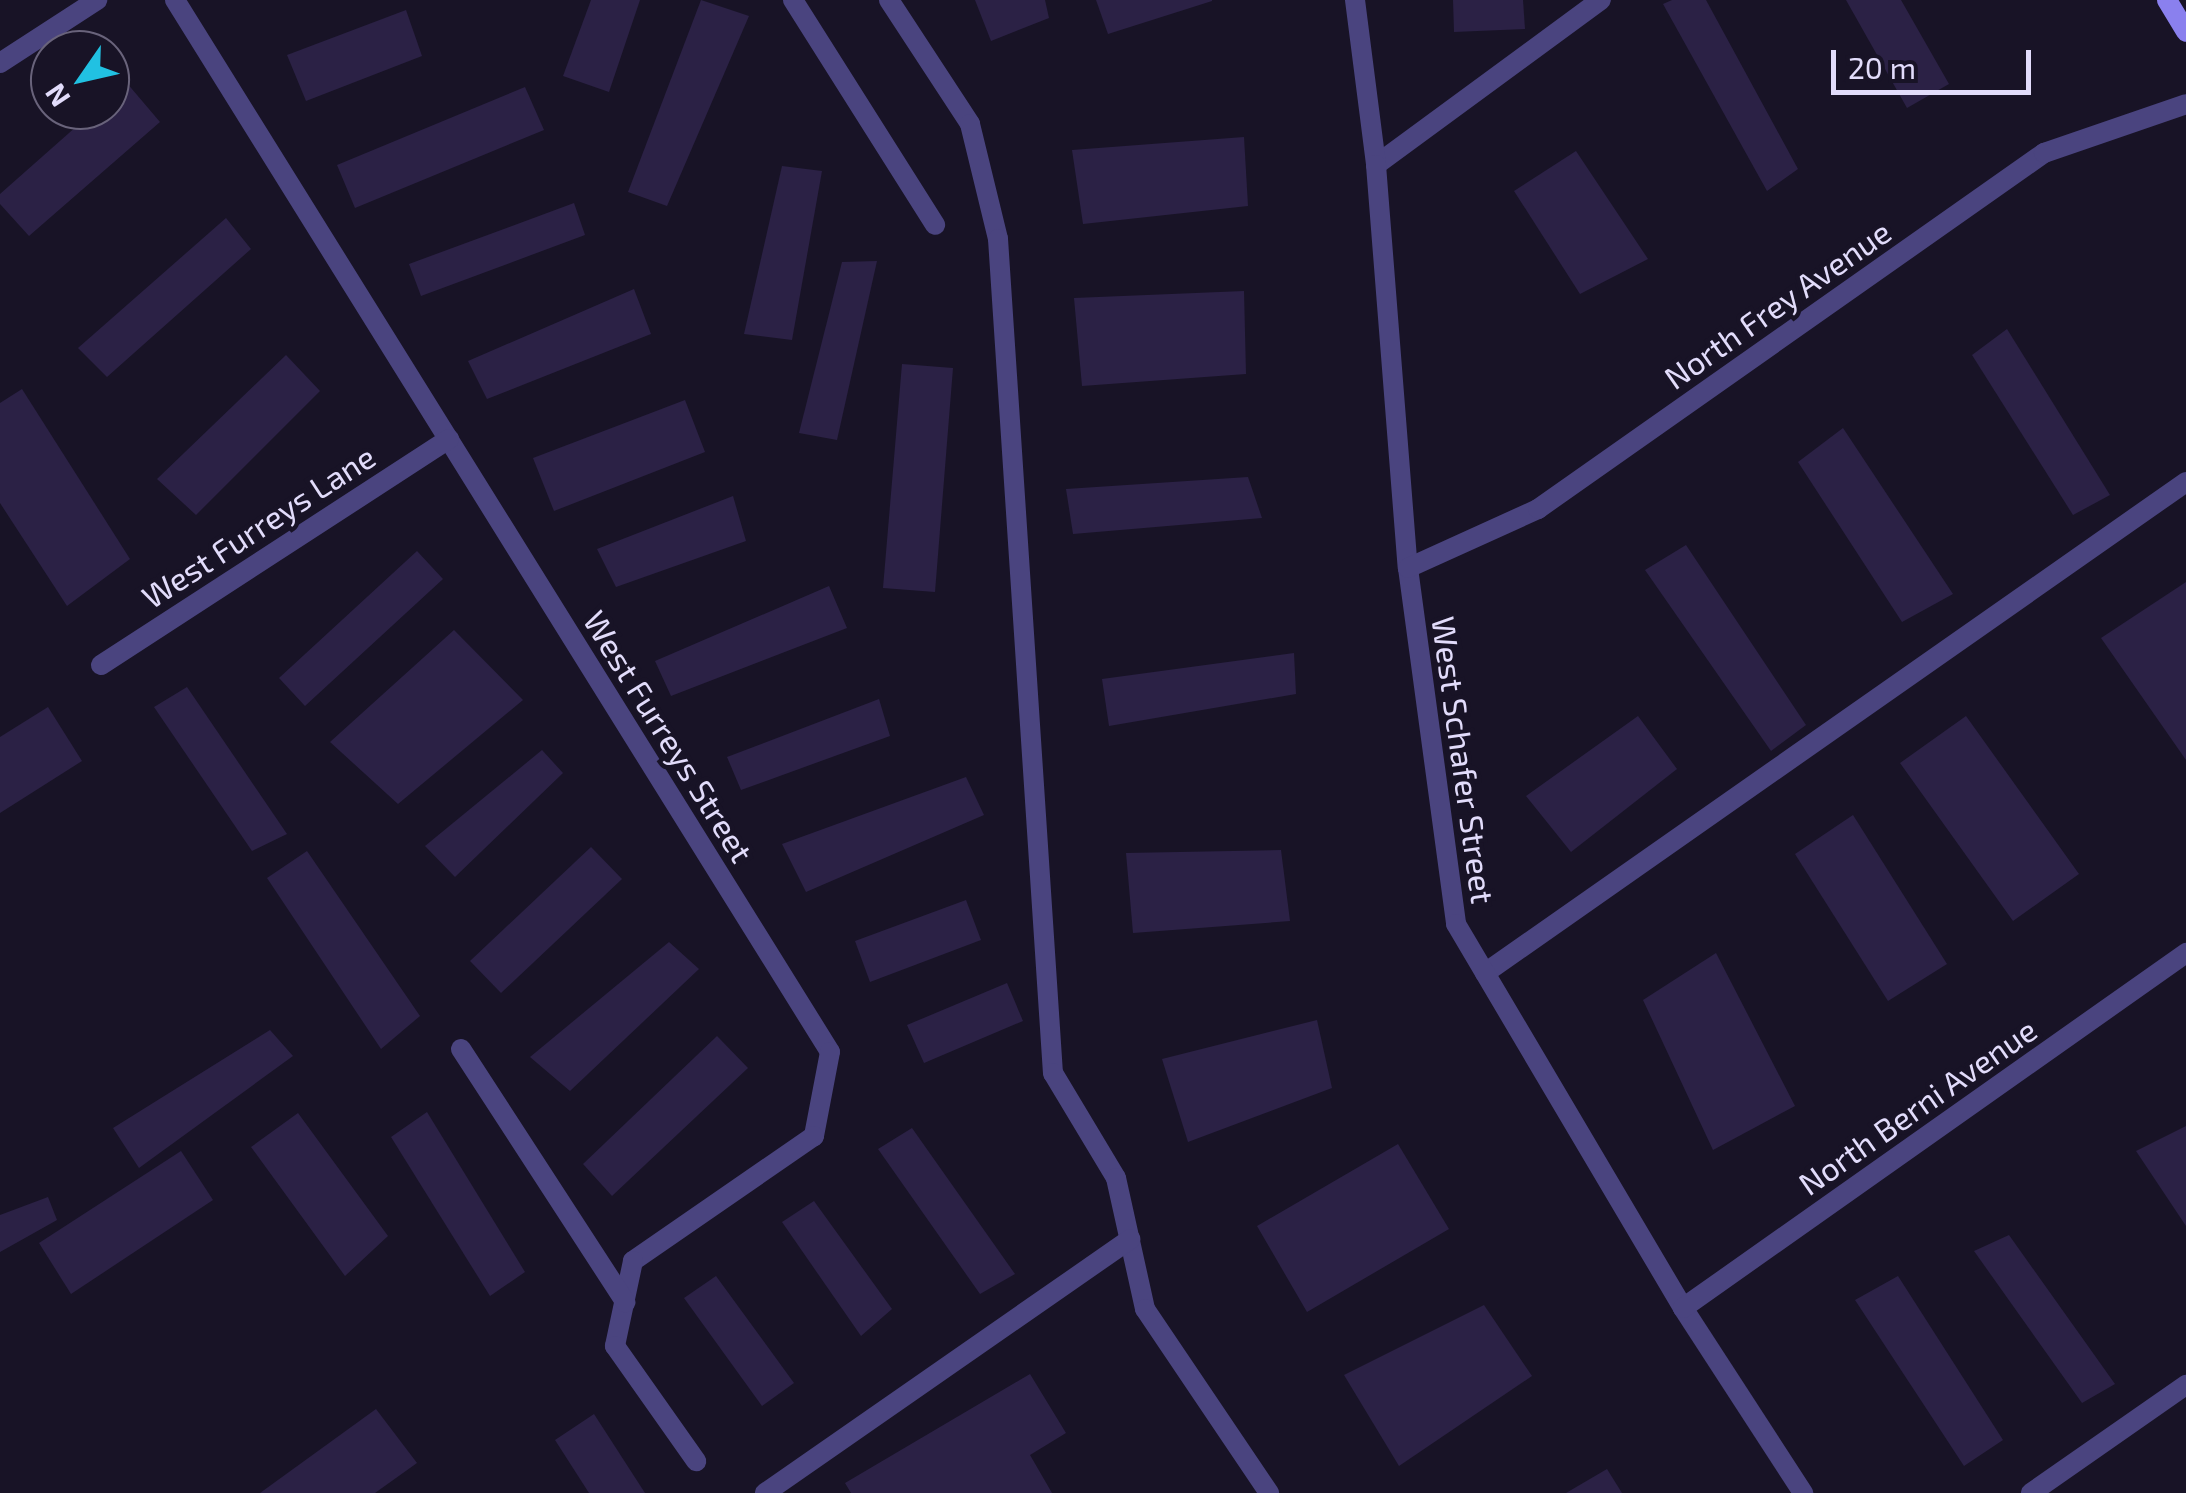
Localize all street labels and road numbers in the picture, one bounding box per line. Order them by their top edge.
street label: North Frey Avenue [1656,211,1898,397]
street label: West Furreys Lane [134,436,382,616]
street label: West Furreys Street [576,603,762,869]
street label: West Schafer Street [1425,614,1503,906]
street label: North Berni Avenue [1790,1009,2044,1203]

